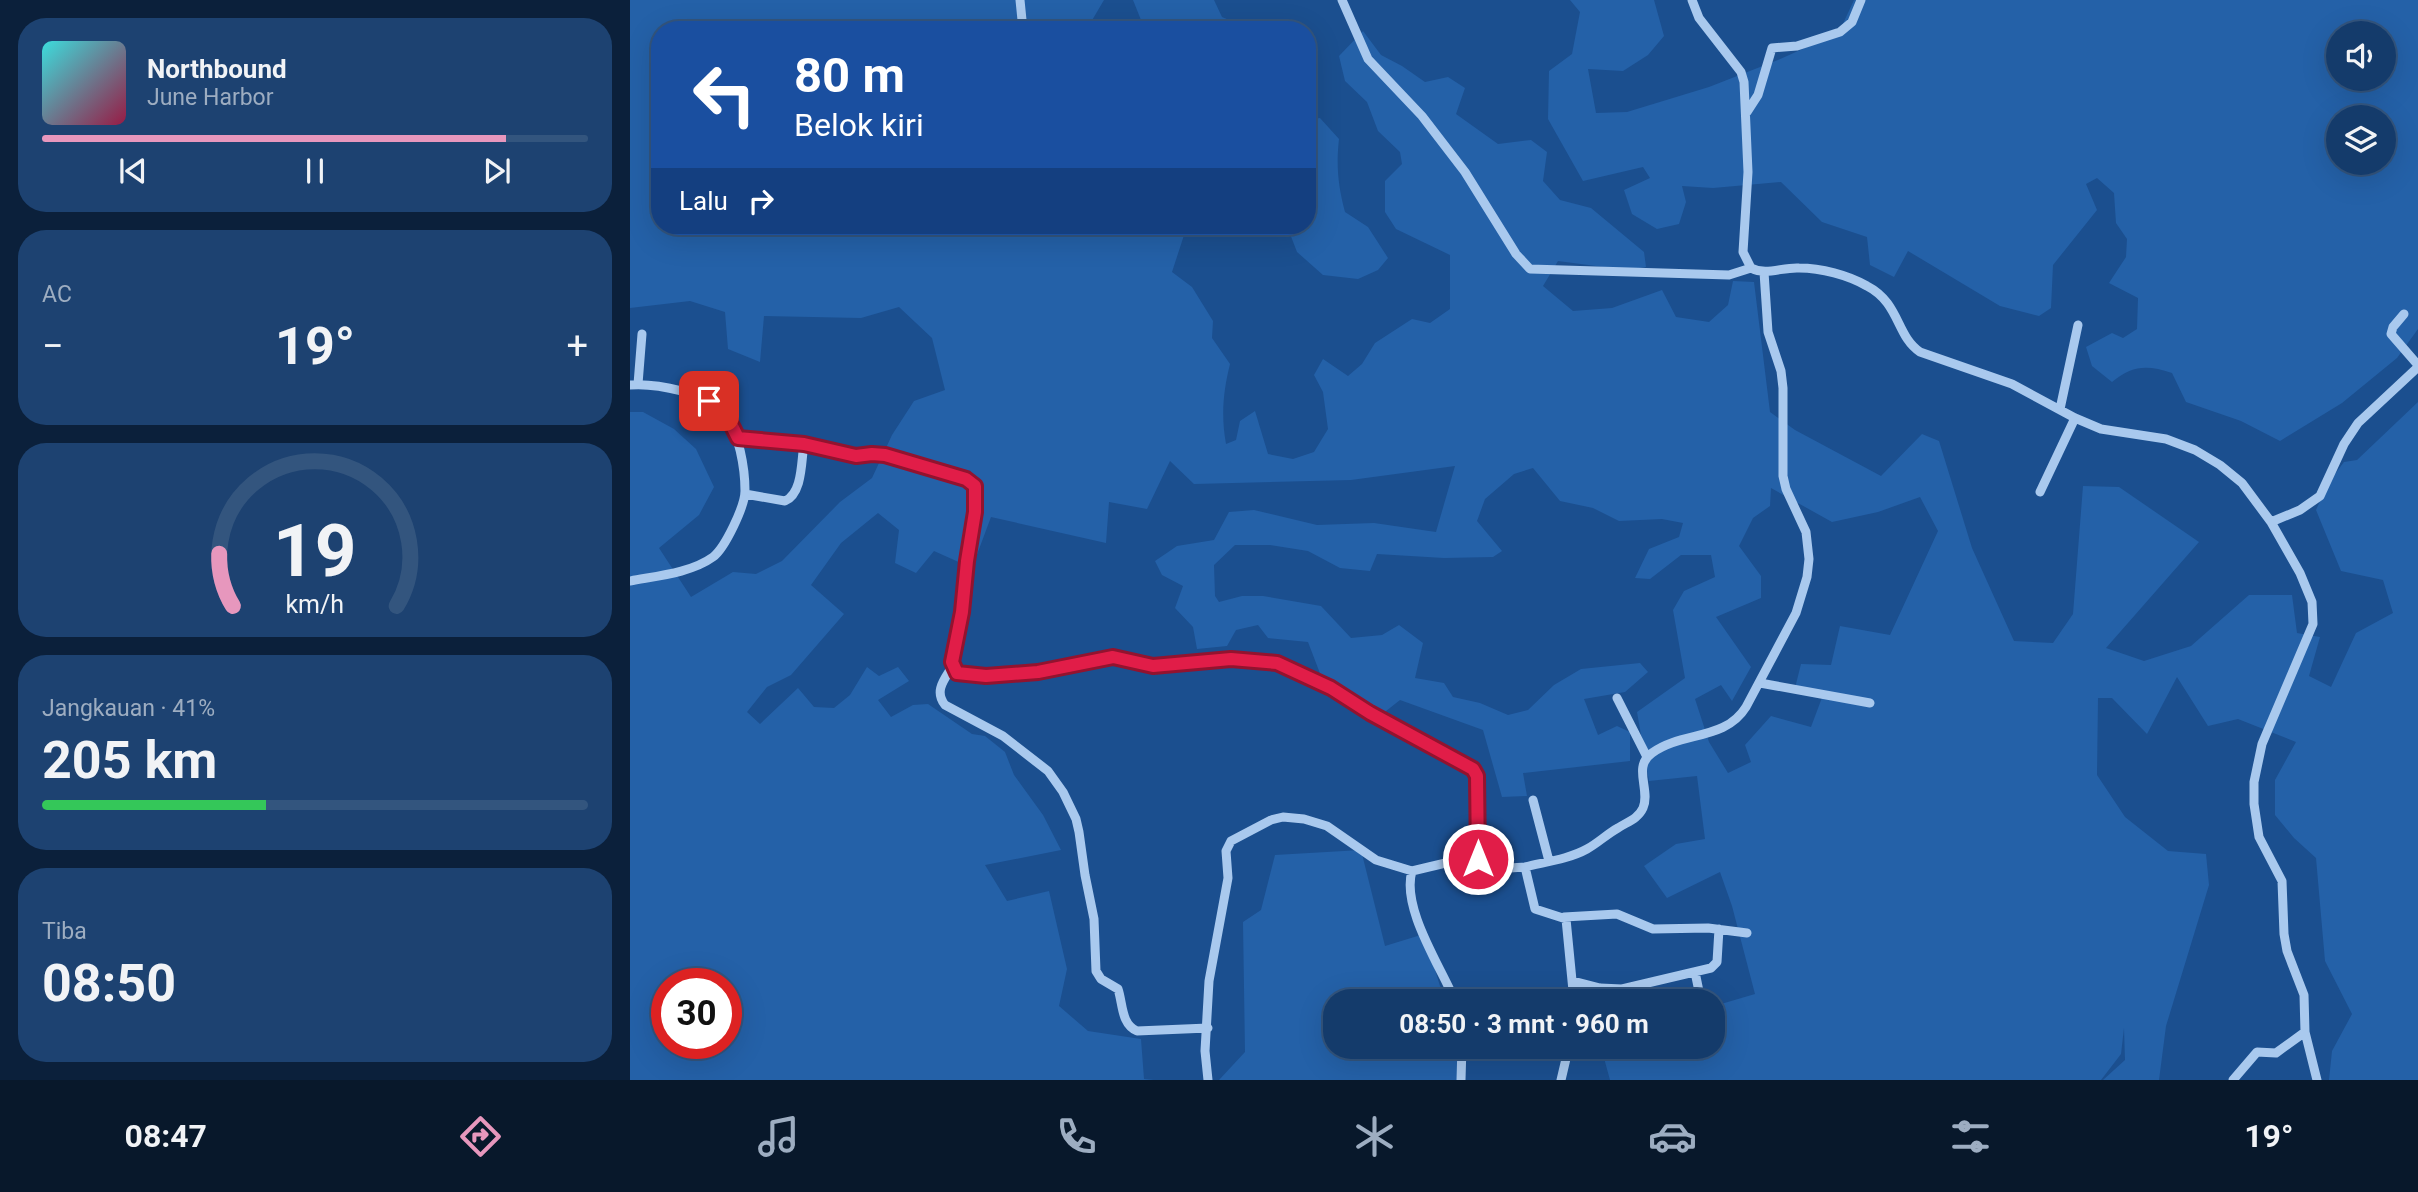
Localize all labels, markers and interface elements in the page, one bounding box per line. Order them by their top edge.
map controls [2326,21,2396,175]
button: sound [2326,21,2396,91]
text: 80 m [794,47,905,104]
icon: left [679,49,770,140]
text: Northbound [147,54,287,84]
text: June Harbor [147,84,274,111]
button: layers [2326,105,2396,175]
text: Belok kiri [794,106,924,144]
icon: previous [114,152,152,190]
icon: pause [296,152,334,190]
icon: next [478,152,516,190]
icon: right [742,182,780,220]
text: Lalu [679,186,728,216]
text: AC [42,281,72,308]
text: 19° [275,316,355,377]
text: − [42,324,64,368]
text: + [566,324,588,368]
pin [679,371,739,431]
icon: arrive [690,382,728,420]
text: 19 [273,508,357,594]
text: km/h [286,590,344,619]
text: Jangkauan · 41% [42,695,215,722]
text: 205 km [42,730,217,791]
position arrow [1441,822,1515,896]
text: Tiba [42,918,87,945]
text: 08:50 [42,953,176,1014]
speed limit sign: 30 [651,968,742,1059]
text: 08:50 · 3 mnt · 960 m [1399,1009,1649,1039]
icon: directions [456,1112,505,1161]
icon: music [754,1112,803,1161]
icon: phone [1052,1112,1101,1161]
icon: climate [1350,1112,1399,1161]
icon: car [1648,1112,1697,1161]
icon: filters [1946,1112,1995,1161]
text: 08:47 [125,1117,207,1155]
text: 19° [2244,1117,2293,1155]

